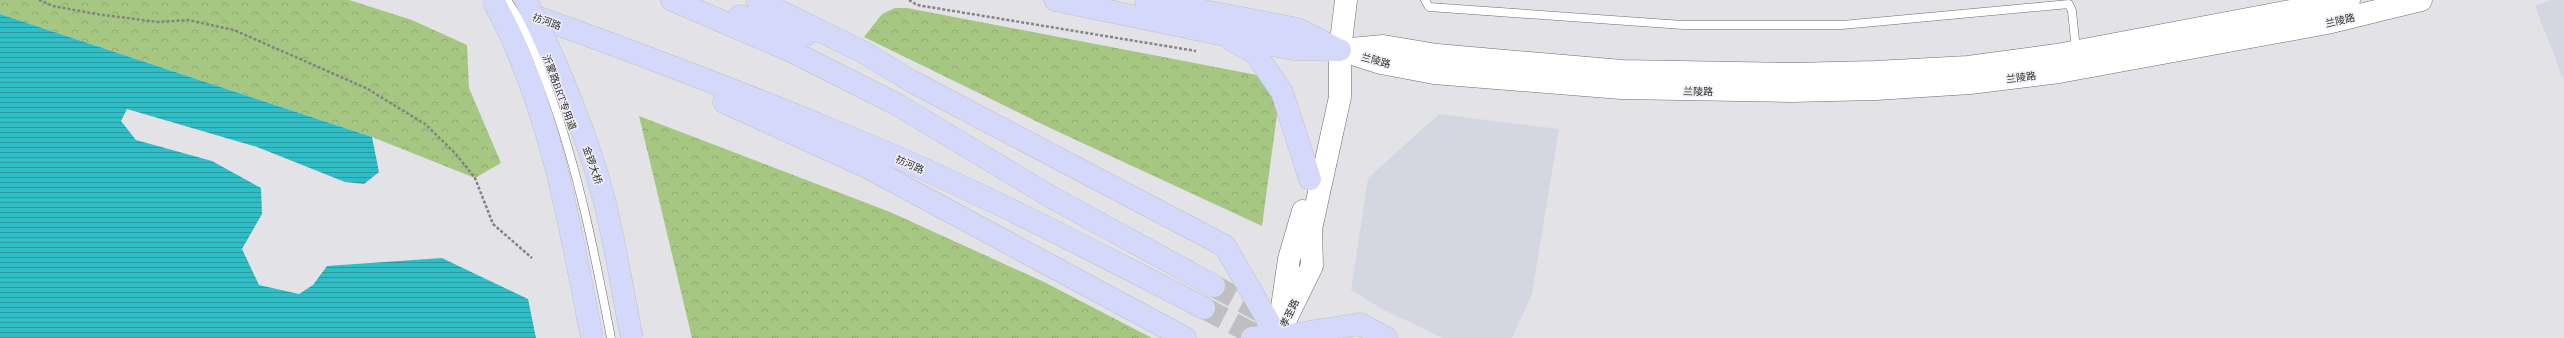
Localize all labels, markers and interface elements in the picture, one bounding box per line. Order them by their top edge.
street label: 祊河路 [531,10,563,33]
street label: 兰陵路 [2324,11,2356,30]
street label: 兰陵路 [1360,50,1392,71]
street label: 沂蒙路BRT专用道 [540,52,579,132]
street label: 兰陵路 [2005,69,2037,86]
street label: 兰陵路 [1683,85,1713,98]
street label: 金锣大桥 [580,144,605,186]
street label: 祊河路 [893,152,926,176]
street label: 孝圣路 [1277,297,1302,330]

